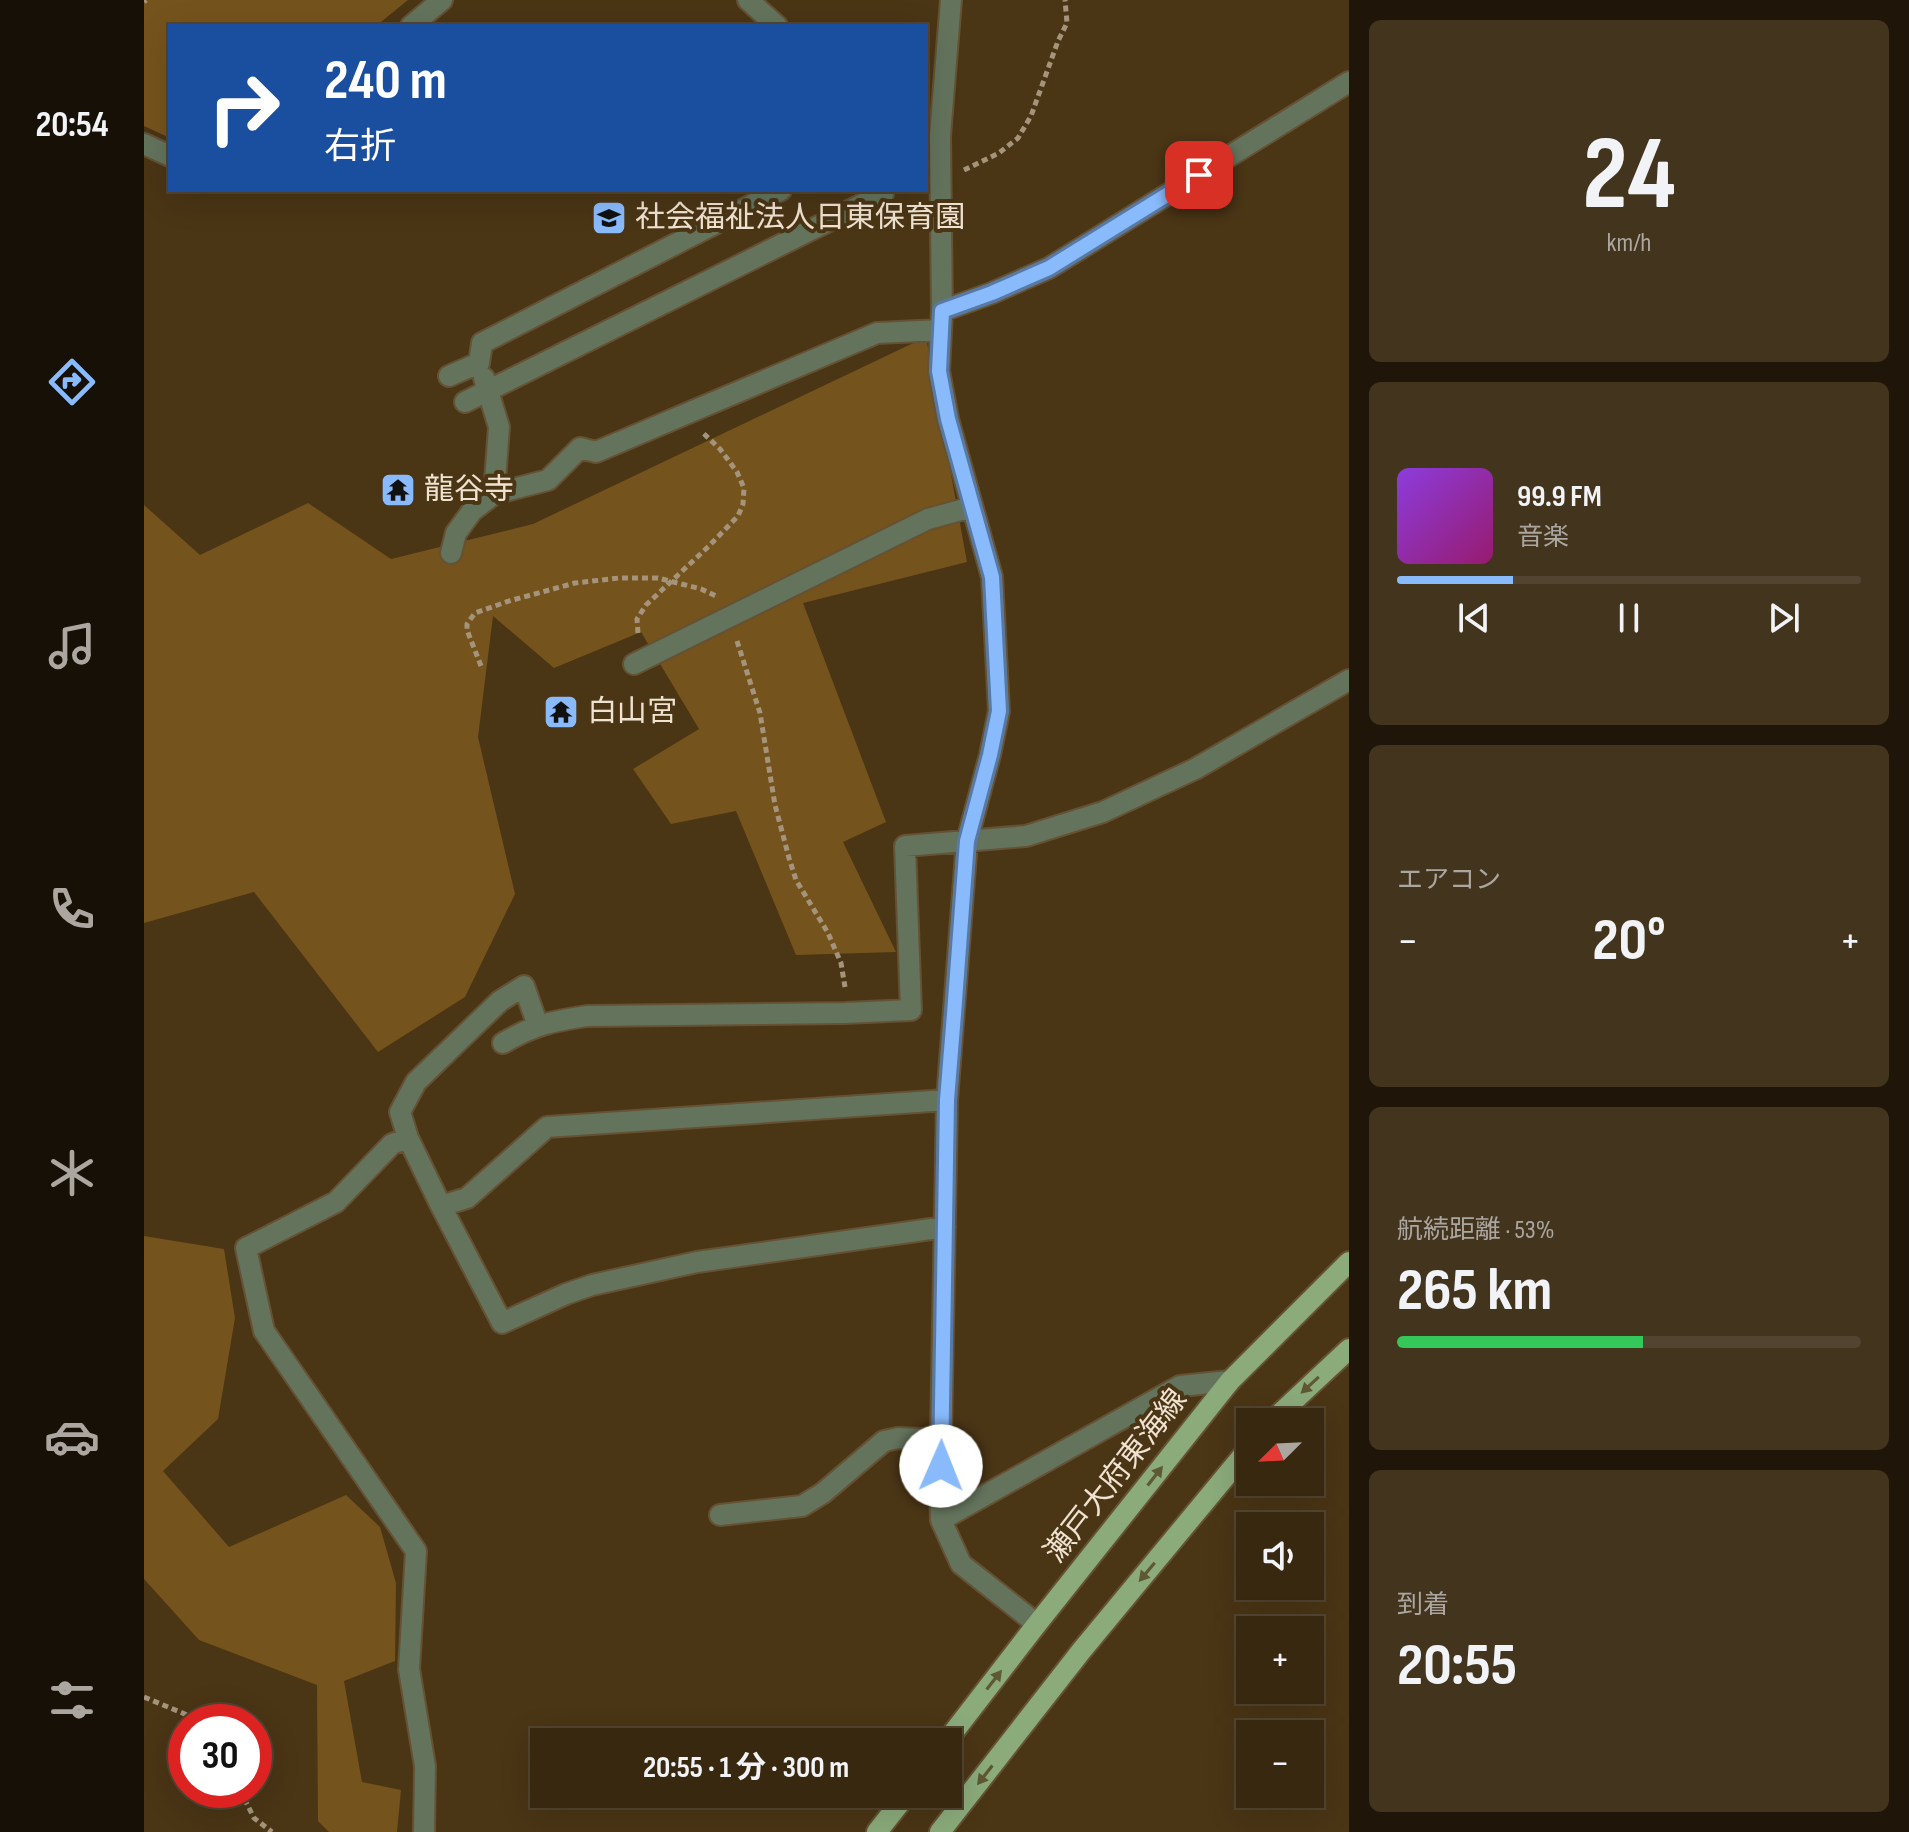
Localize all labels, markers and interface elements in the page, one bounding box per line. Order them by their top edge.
text: 240 m [324,48,447,115]
icon: right [192,56,296,160]
text: 20:54 [35,104,109,147]
text: 24 [1582,113,1676,238]
text: 右折 [324,126,396,169]
pin [1165,141,1233,209]
icon: arrive [1177,153,1221,197]
school or university icon: 社会福祉法人日東保育園 [590,199,628,237]
place label: 社会福祉法人日東保育園 [635,200,965,236]
text: km/h [1607,228,1651,259]
icon: directions [44,354,100,410]
temple icon: 龍谷寺 [379,471,417,509]
place label: 龍谷寺 [424,472,514,508]
text: 99.9 FM [1517,479,1602,515]
text: 音楽 [1517,522,1569,553]
icon: previous [1452,596,1496,640]
icon: pause [1607,596,1651,640]
icon: next [1762,596,1806,640]
icon: music [44,618,100,674]
temple icon: 白山宮 [542,693,580,731]
place label: 白山宮 [587,694,677,730]
text: エアコン [1397,865,1501,896]
icon: phone [44,881,100,937]
text: 20° [1592,905,1666,977]
text: − [1397,915,1419,968]
text: + [1839,915,1861,968]
icon: climate [44,1145,100,1201]
text: 航続距離 · 53% [1397,1215,1555,1246]
text: 265 km [1397,1255,1552,1327]
one-way arrow [1300,1376,1319,1394]
street label: 瀬戸大府東海線 [1037,1382,1195,1570]
north arrow [1236,1408,1324,1496]
map controls [1236,1408,1324,1808]
icon: car [44,1409,100,1465]
position arrow [899,1424,983,1508]
one-way arrow [1146,1466,1162,1486]
button: sound [1236,1512,1324,1600]
one-way arrow [1139,1562,1156,1582]
text: 到着 [1397,1590,1449,1621]
button: + [1236,1616,1324,1704]
text: 20:55 [1397,1630,1517,1702]
one-way arrow [985,1670,1001,1690]
icon: filters [44,1672,100,1728]
speed limit sign: 30 [168,1704,272,1808]
button: − [1236,1720,1324,1808]
text: 20:55 · 1 分 · 300 m [643,1750,849,1786]
one-way arrow [977,1765,993,1785]

